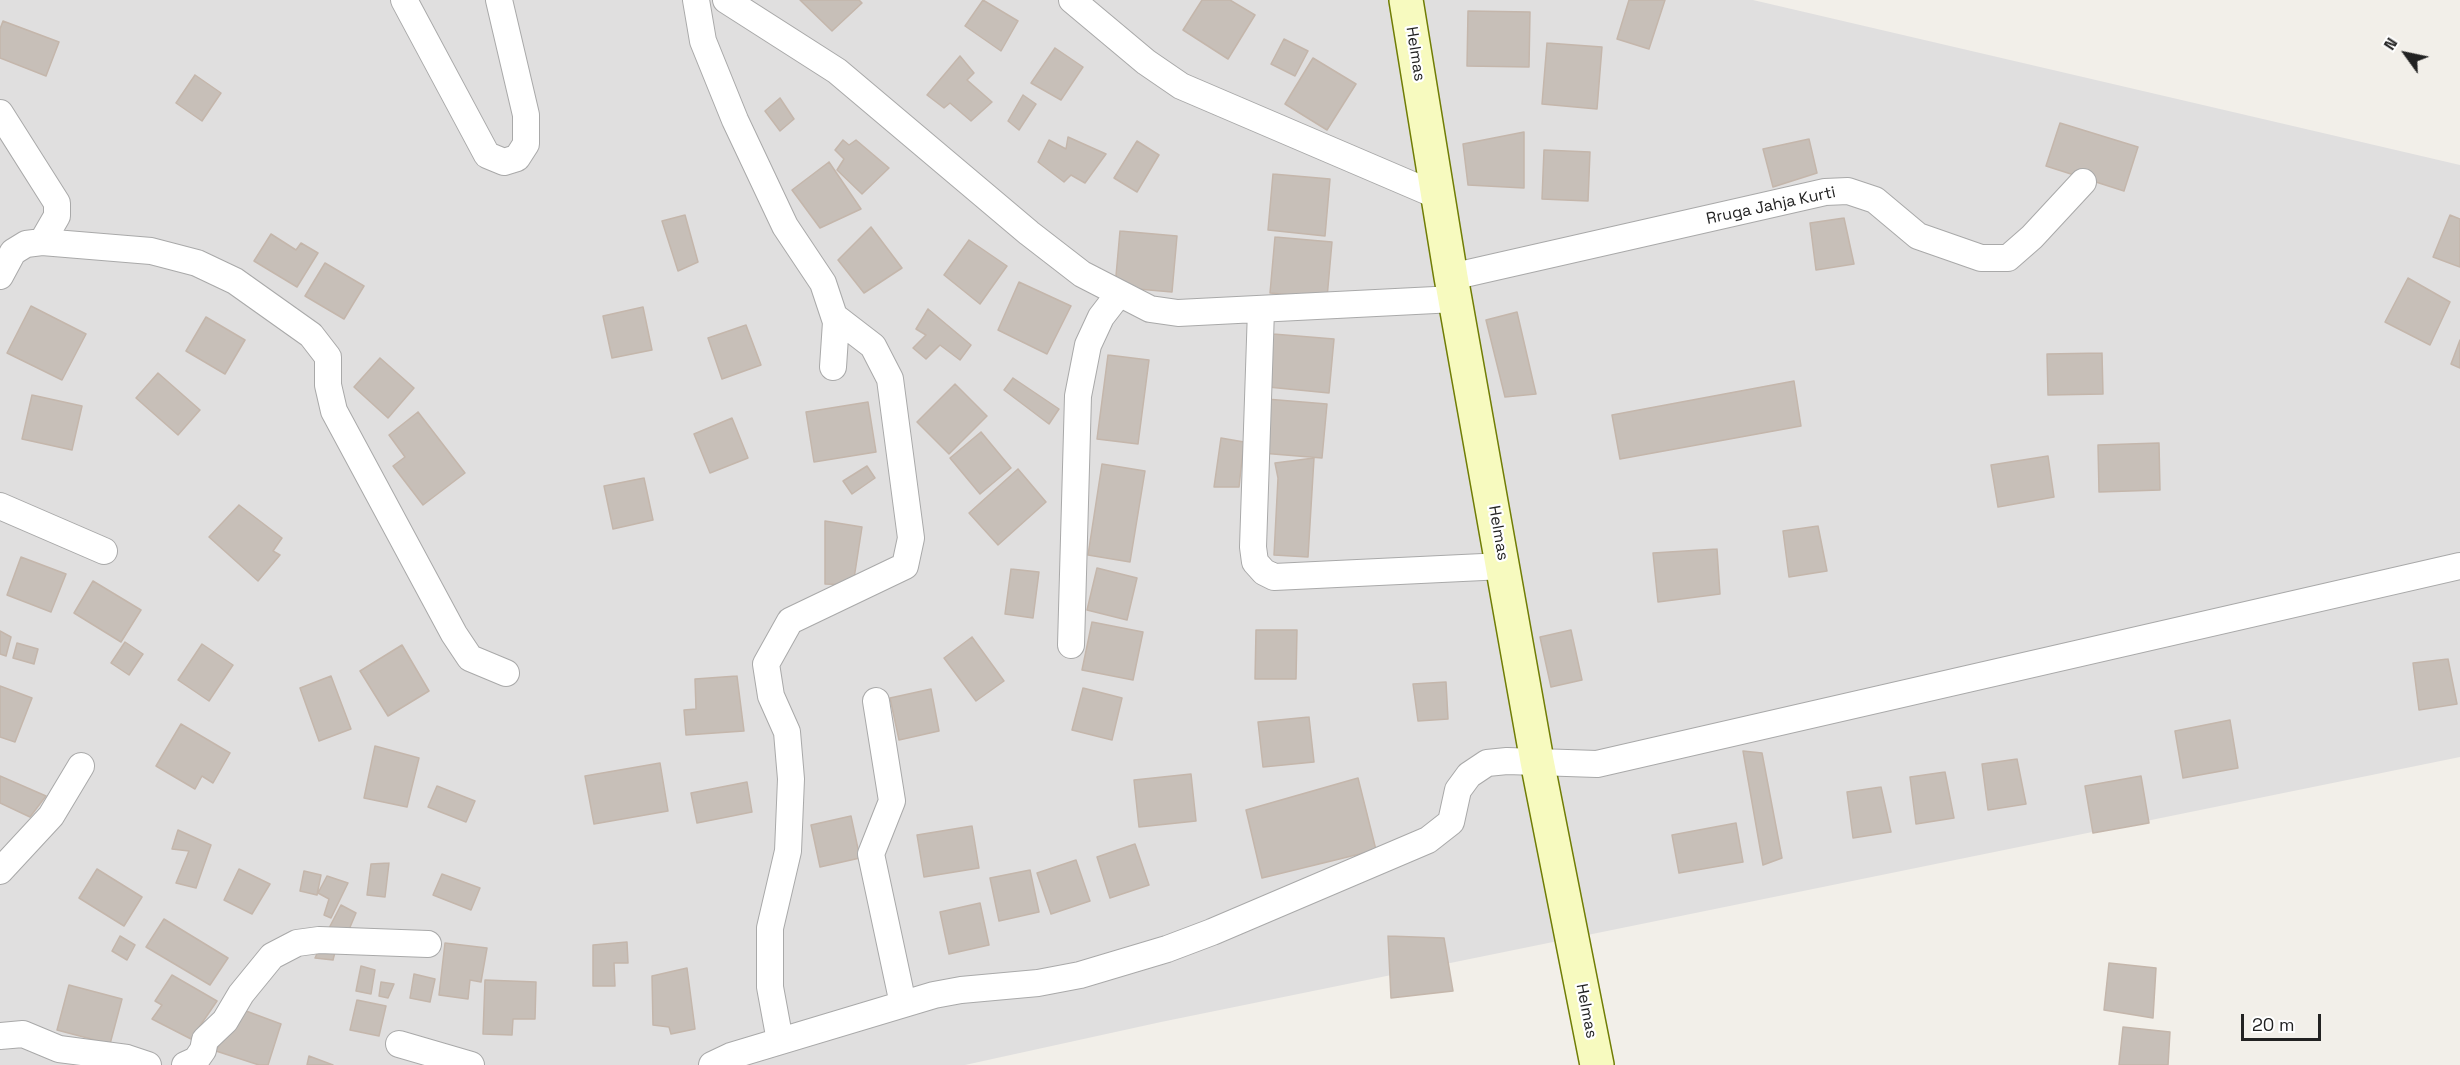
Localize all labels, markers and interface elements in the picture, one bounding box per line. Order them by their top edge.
north arrow [2376,24,2436,84]
street label: Helmas [1401,25,1429,83]
text: N [2379,34,2402,54]
street label: Rruga Jahja Kurti [1705,183,1837,229]
street label: Helmas [1484,504,1512,562]
street label: Helmas [1571,982,1601,1040]
scale bar [2244,1002,2324,1040]
text: 20 m [2252,1013,2295,1036]

